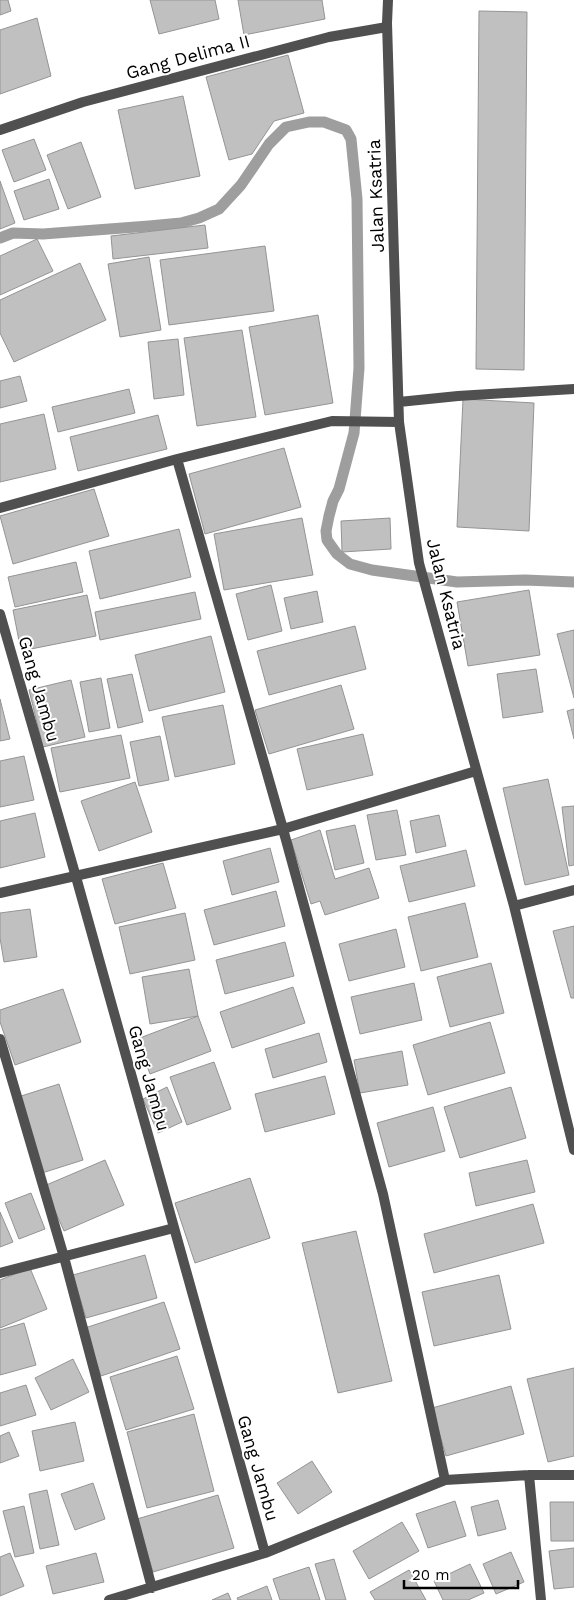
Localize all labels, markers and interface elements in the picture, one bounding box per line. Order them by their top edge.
street label: Gang Delima II [124,30,252,83]
street label: Jalan Ksatria [363,139,388,253]
street label: Jalan Ksatria [423,536,470,652]
street label: Gang Jambu [14,633,65,744]
street label: Gang Jambu [124,1022,175,1133]
street label: Gang Jambu [233,1412,284,1523]
scale bar [404,1558,518,1590]
text: 20 m [412,1566,450,1584]

